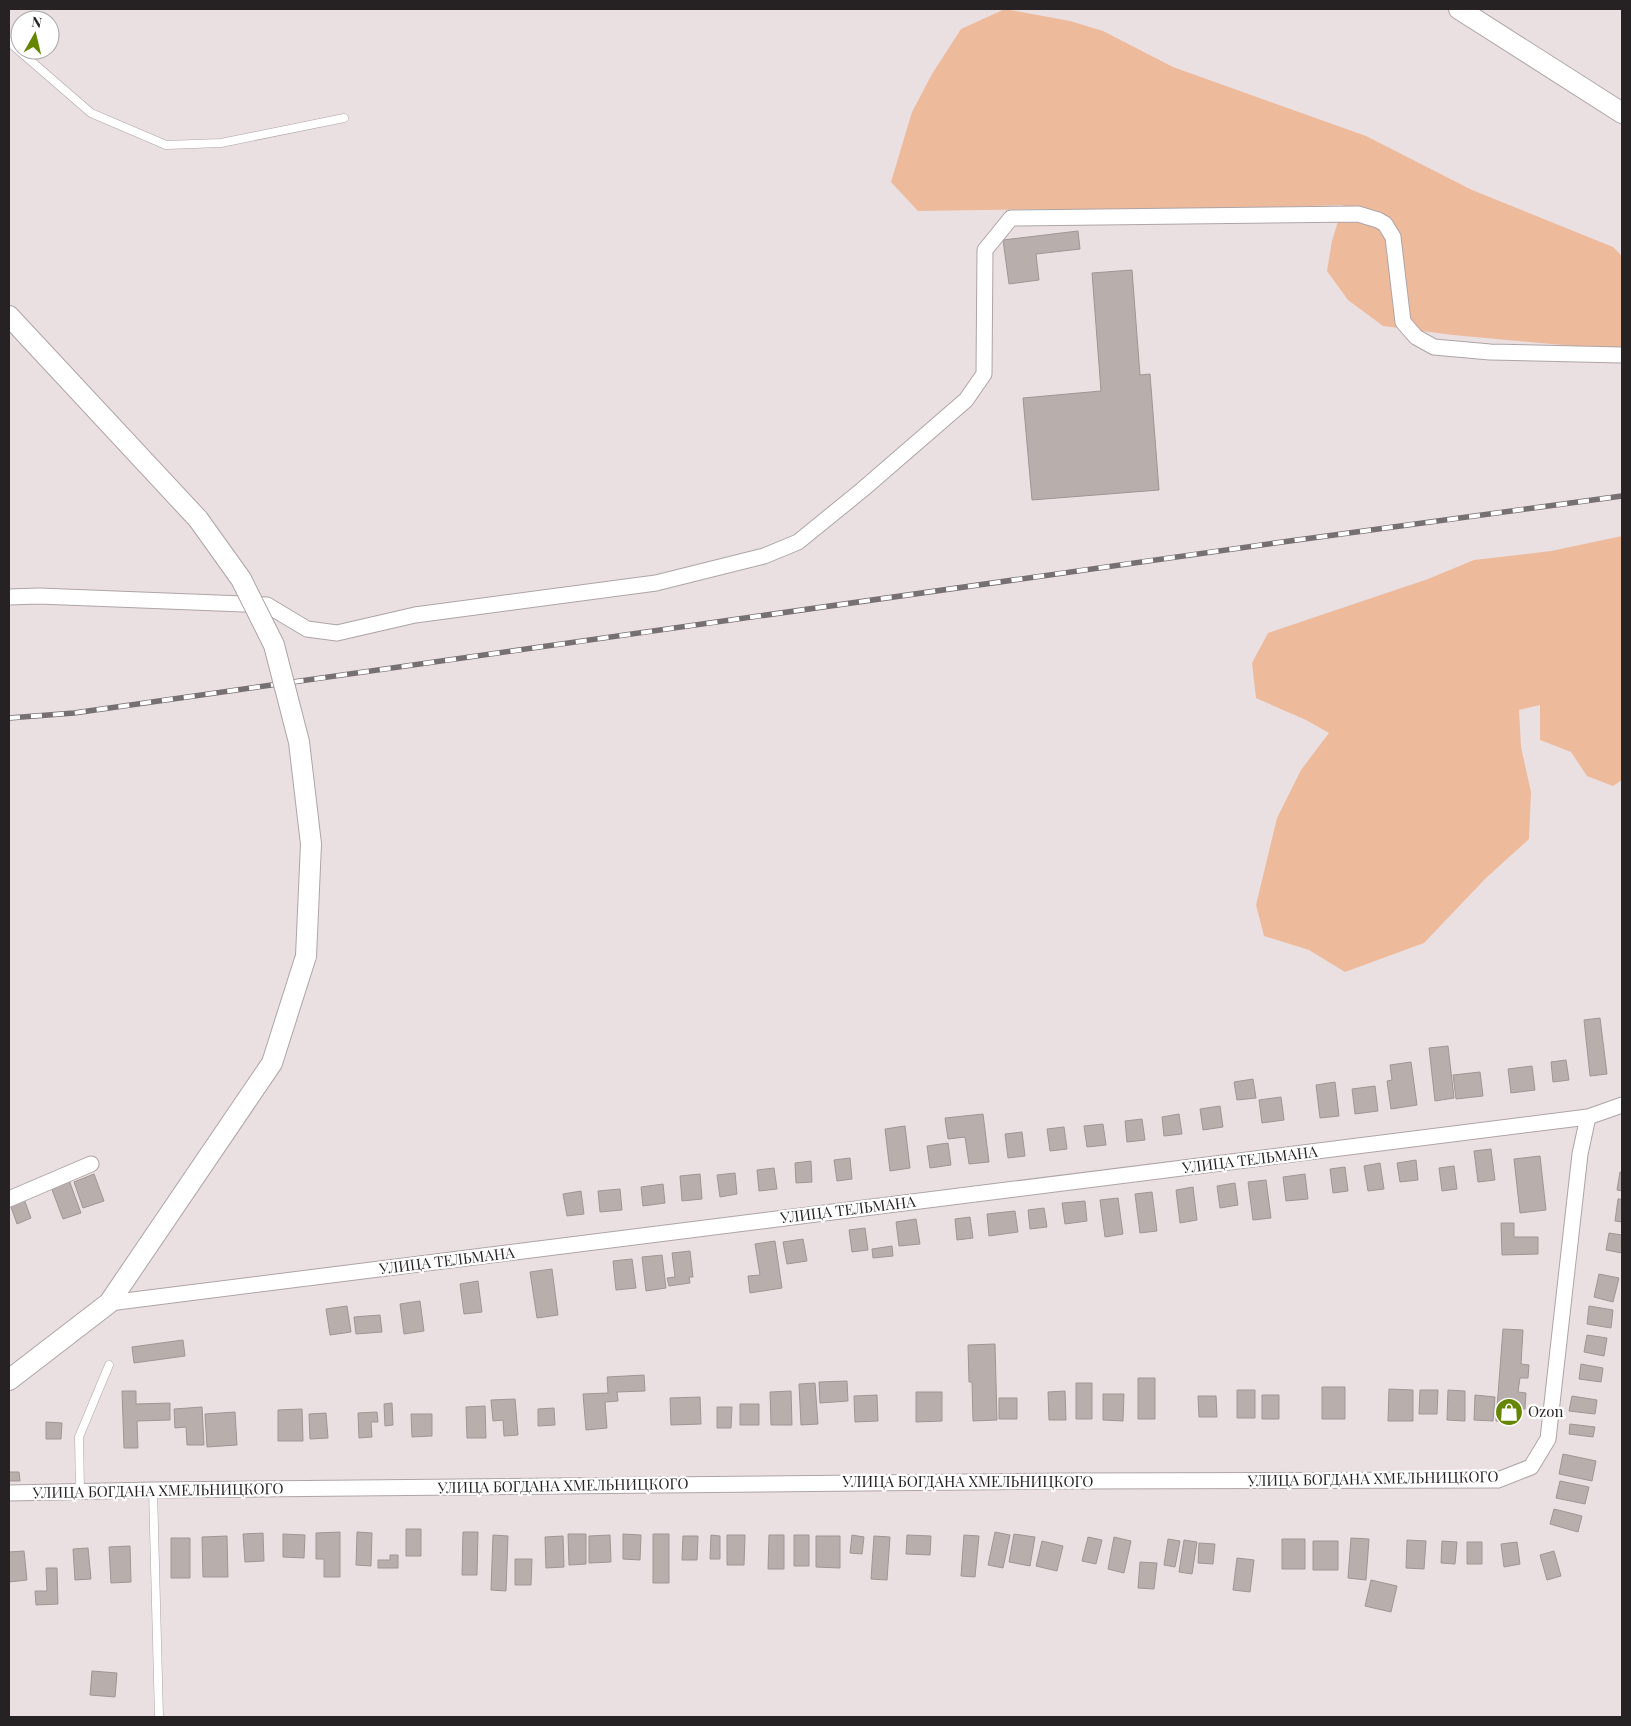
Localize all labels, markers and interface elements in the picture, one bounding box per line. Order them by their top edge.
north arrow [10,10,60,60]
text: N [31,12,43,32]
street label: УЛИЦА ТЕЛЬМАНА [1180,1141,1319,1177]
street label: УЛИЦА ТЕЛЬМАНА [778,1191,917,1227]
street label: УЛИЦА ТЕЛЬМАНА [377,1242,516,1278]
shop icon: Ozon [1494,1397,1524,1427]
place label: Ozon [1528,1401,1563,1421]
street label: УЛИЦА БОГДАНА ХМЕЛЬНИЦКОГО [1246,1466,1499,1490]
street label: УЛИЦА БОГДАНА ХМЕЛЬНИЦКОГО [842,1471,1093,1491]
street label: УЛИЦА БОГДАНА ХМЕЛЬНИЦКОГО [436,1473,689,1497]
street label: УЛИЦА БОГДАНА ХМЕЛЬНИЦКОГО [31,1478,284,1502]

